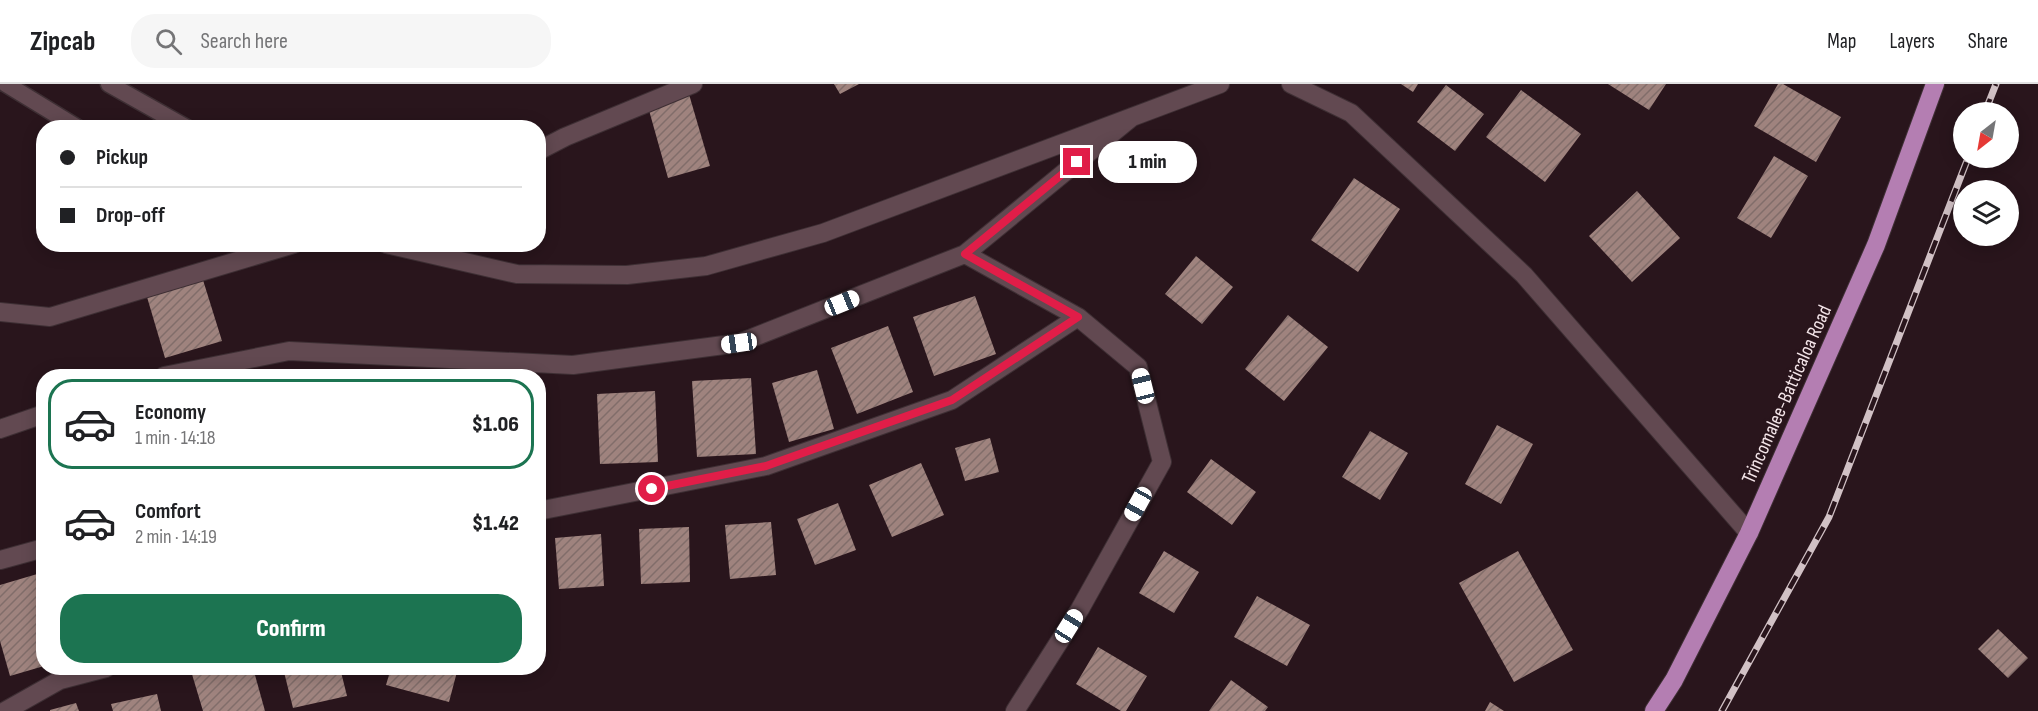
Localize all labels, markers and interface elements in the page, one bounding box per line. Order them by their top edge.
search box [131,14,551,68]
text: Zipcab [30,25,95,58]
icon: search [152,25,185,58]
text: Search here [200,28,288,55]
text: Map [1827,29,1856,54]
text: Layers [1889,29,1935,54]
text: Share [1968,29,2008,54]
north arrow [1953,102,2019,168]
map controls [1953,102,2019,246]
callout: 1 min [1098,141,1197,183]
text: Pickup [96,144,148,171]
route end [1063,148,1090,175]
text: 1 min [1128,150,1167,174]
button: layers [1953,180,2019,246]
text: Drop-off [96,202,165,229]
car [822,288,862,318]
street label: Trincomalee-Batticaloa Road [1737,301,1837,487]
car [720,332,758,354]
car [1130,366,1156,406]
icon: car [63,397,117,451]
text: Economy [135,399,206,426]
text: $1.06 [472,411,519,438]
text: 1 min · 14:18 [135,426,216,450]
route start [638,475,665,502]
car [1121,484,1155,524]
icon: car [63,496,117,550]
text: Comfort [135,498,201,525]
text: $1.42 [472,510,519,537]
text: 2 min · 14:19 [135,525,217,549]
button: Confirm [60,594,522,663]
car [1052,606,1086,646]

